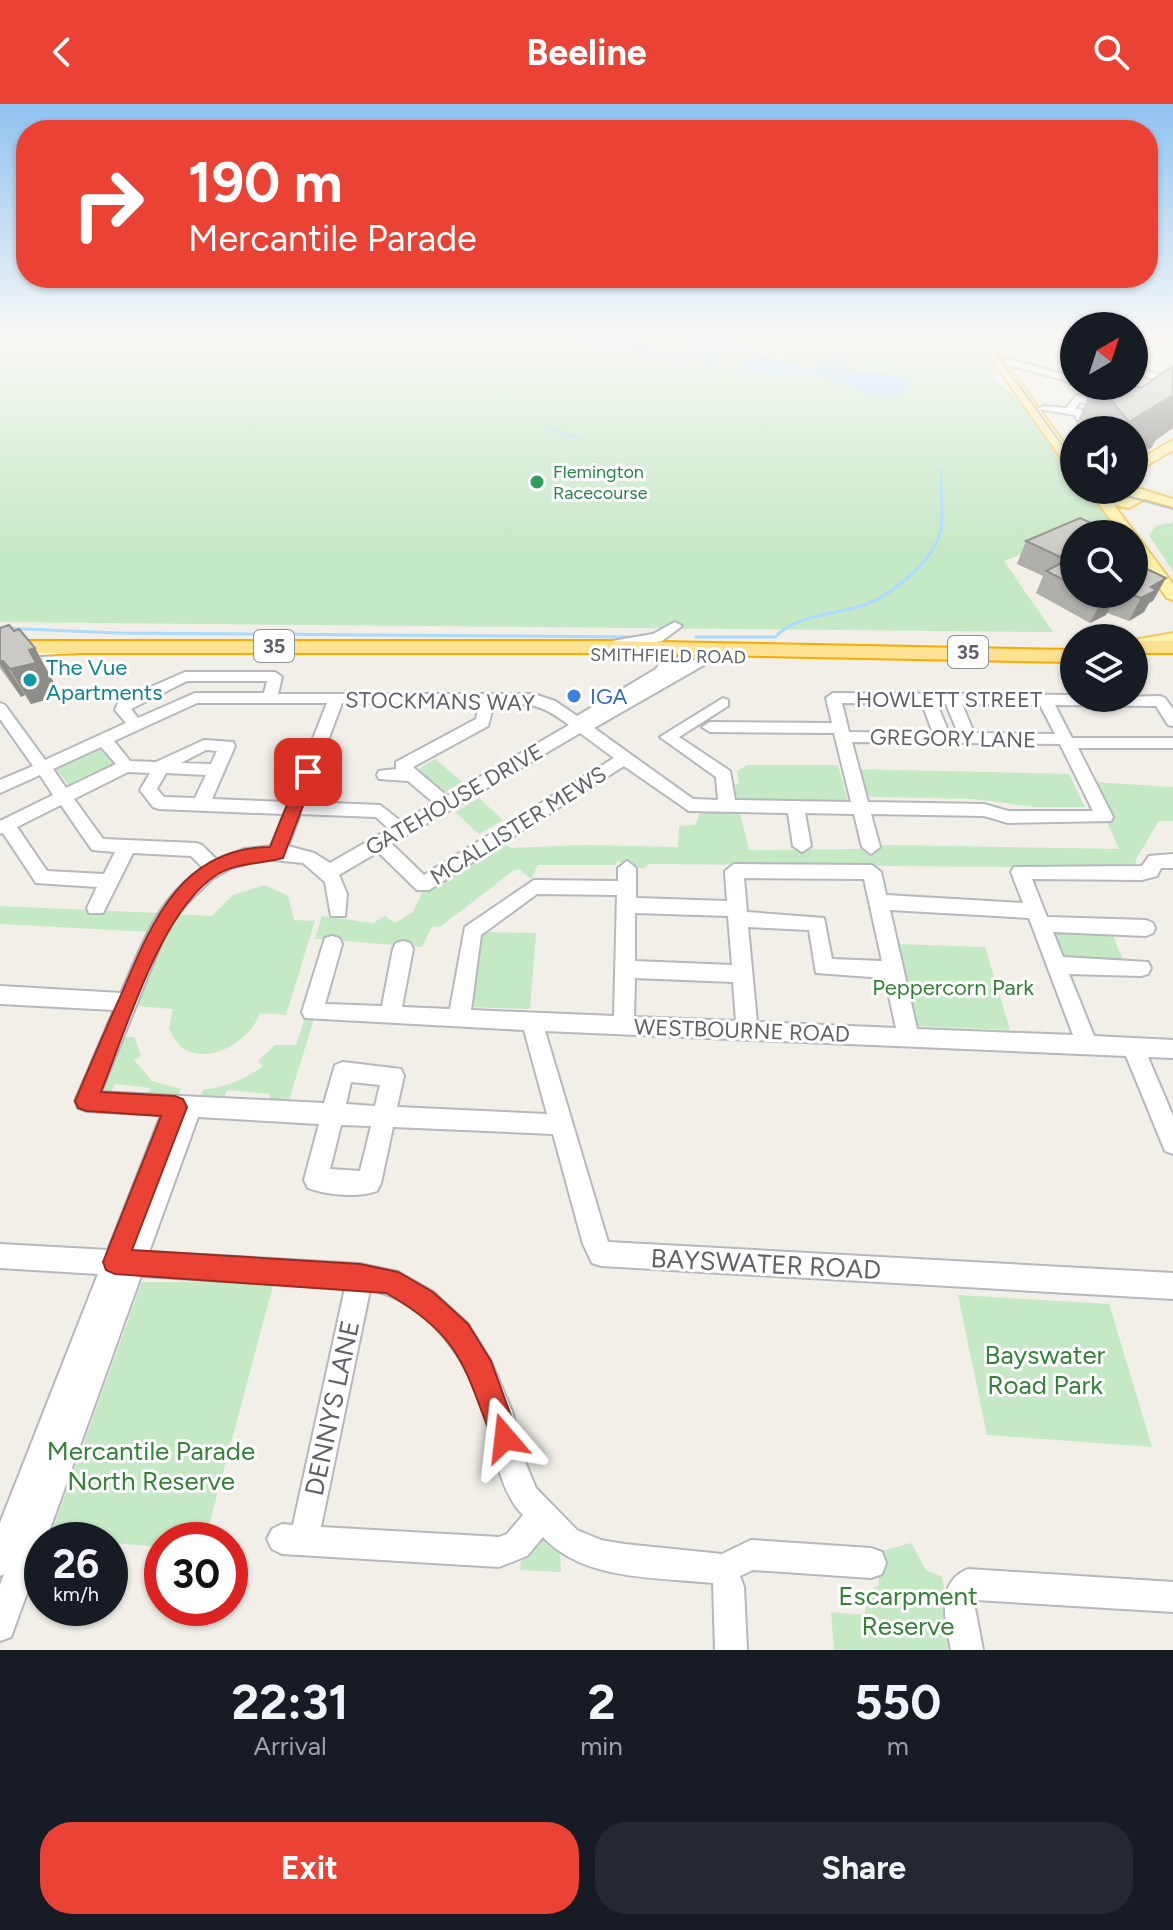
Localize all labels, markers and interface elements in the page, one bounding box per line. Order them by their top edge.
icon: back [40,30,84,74]
icon: search [1089,30,1133,74]
text: Beeline [526,31,647,74]
text: 190 m [188,149,343,216]
icon: right [56,152,160,256]
text: Mercantile Parade [188,217,477,260]
north arrow [1060,312,1148,400]
map controls [1060,312,1148,712]
button: sound [1060,416,1148,504]
place label: Flemington Racecourse [553,461,648,504]
marker: Flemington Racecourse [528,473,546,491]
button: search [1060,520,1148,608]
button: layers [1060,624,1148,712]
road number: 35 [254,630,294,662]
road number: 35 [948,636,988,668]
street label: SMITHFIELD ROAD [590,644,746,668]
place label: The Vue Apartments [46,654,162,706]
marker: The Vue Apartments [21,671,39,689]
place label: IGA [590,683,628,710]
street label: STOCKMANS WAY [345,686,536,717]
street label: HOWLETT STREET [856,686,1042,713]
marker: IGA [565,687,583,705]
street label: GREGORY LANE [870,724,1036,753]
pin [274,738,342,806]
street label: GATEHOUSE DRIVE [361,738,548,861]
icon: arrive [286,750,330,794]
street label: MCALLISTER MEWS [425,760,611,890]
park label: Peppercorn Park [872,974,1034,1001]
street label: WESTBOURNE ROAD [634,1013,850,1048]
street label: BAYSWATER ROAD [650,1242,882,1286]
street label: DENNYS LANE [298,1317,366,1499]
park label: Bayswater Road Park [985,1339,1106,1401]
position arrow [463,1396,547,1480]
park label: Mercantile Parade North Reserve [47,1435,255,1497]
speed limit sign: 30 [144,1522,248,1626]
text: 26 [53,1540,99,1588]
park label: Escarpment Reserve [838,1580,978,1642]
text: km/h [53,1582,99,1606]
text: 22:31 [232,1673,349,1731]
text: 2 [588,1673,615,1731]
text: 550 [854,1673,941,1731]
text: Arrival [253,1730,327,1762]
text: min [580,1730,623,1762]
text: m [887,1730,909,1762]
button: Exit [40,1822,579,1914]
button: Share [595,1822,1133,1914]

